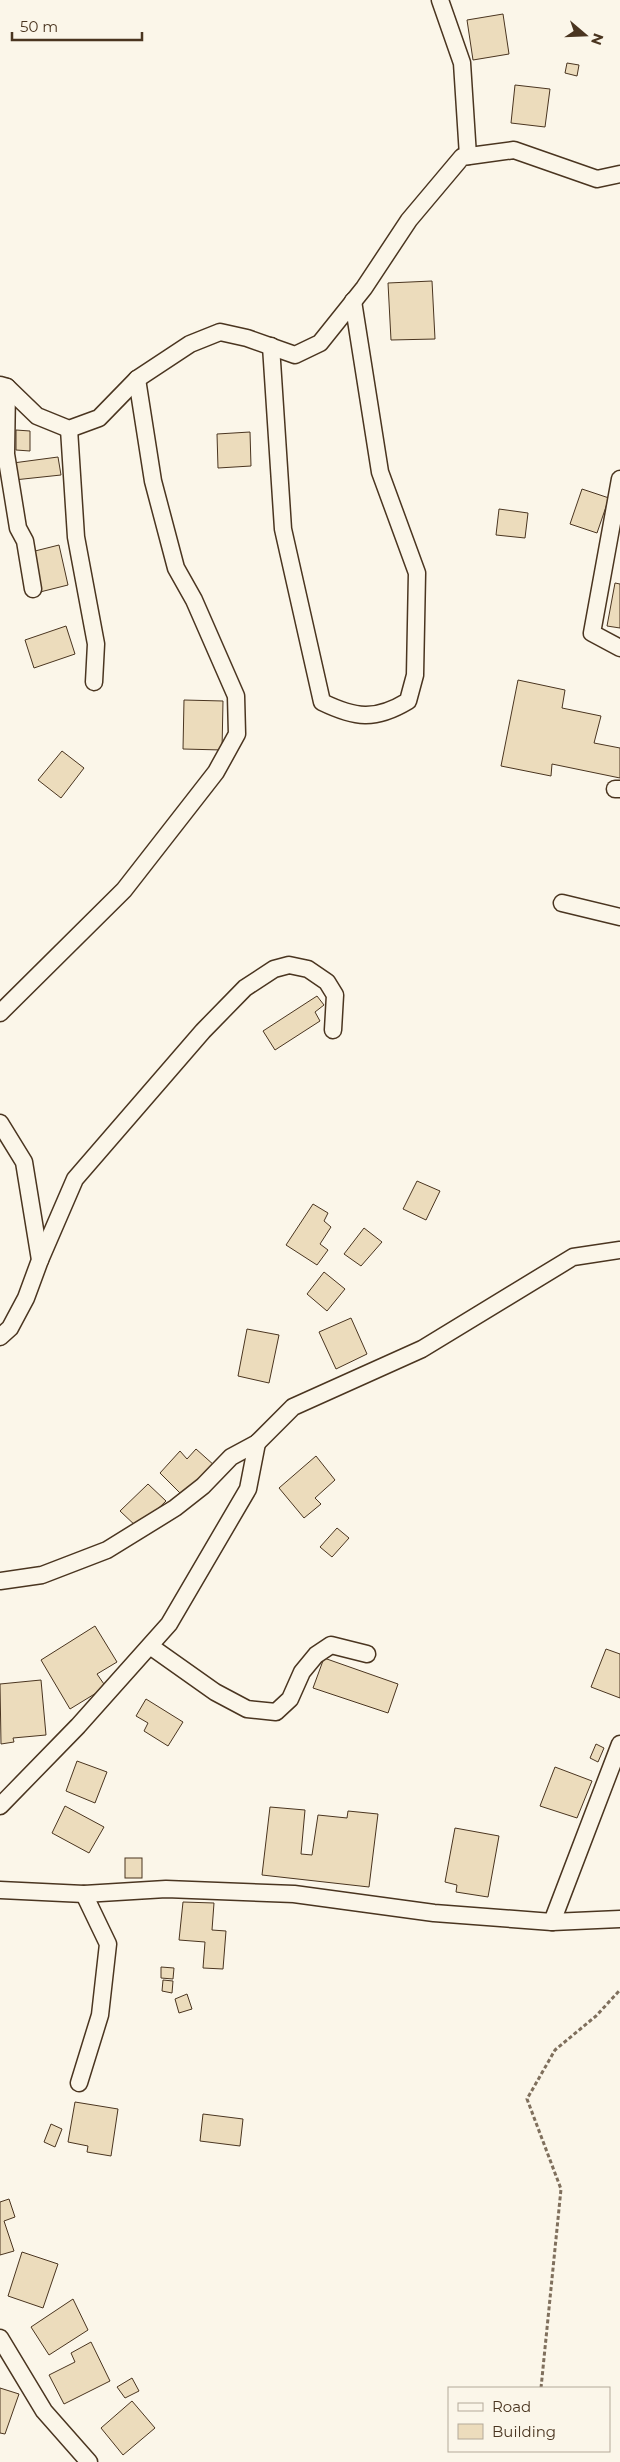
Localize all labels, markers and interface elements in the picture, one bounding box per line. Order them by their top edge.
scale bar [12,10,142,42]
north arrow [560,10,610,60]
text: 50 m [20,17,58,36]
text: N [587,31,608,48]
legend [448,2387,610,2452]
text: Road [492,2397,531,2416]
text: Building [492,2422,556,2441]

